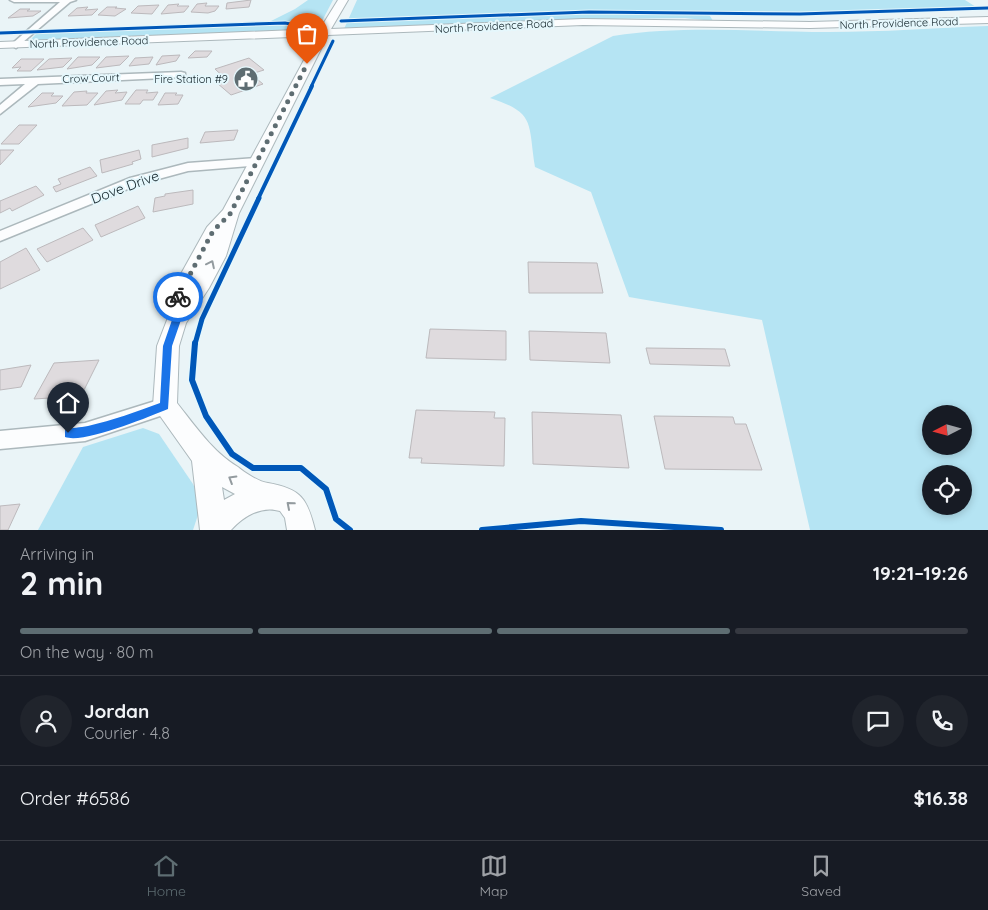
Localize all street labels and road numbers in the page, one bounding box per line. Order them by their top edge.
street label: North Providence Road [839,14,959,32]
street label: North Providence Road [434,16,554,36]
street label: North Providence Road [29,33,149,51]
street label: Crow Court [62,70,120,86]
street label: Dove Drive [88,166,162,208]

